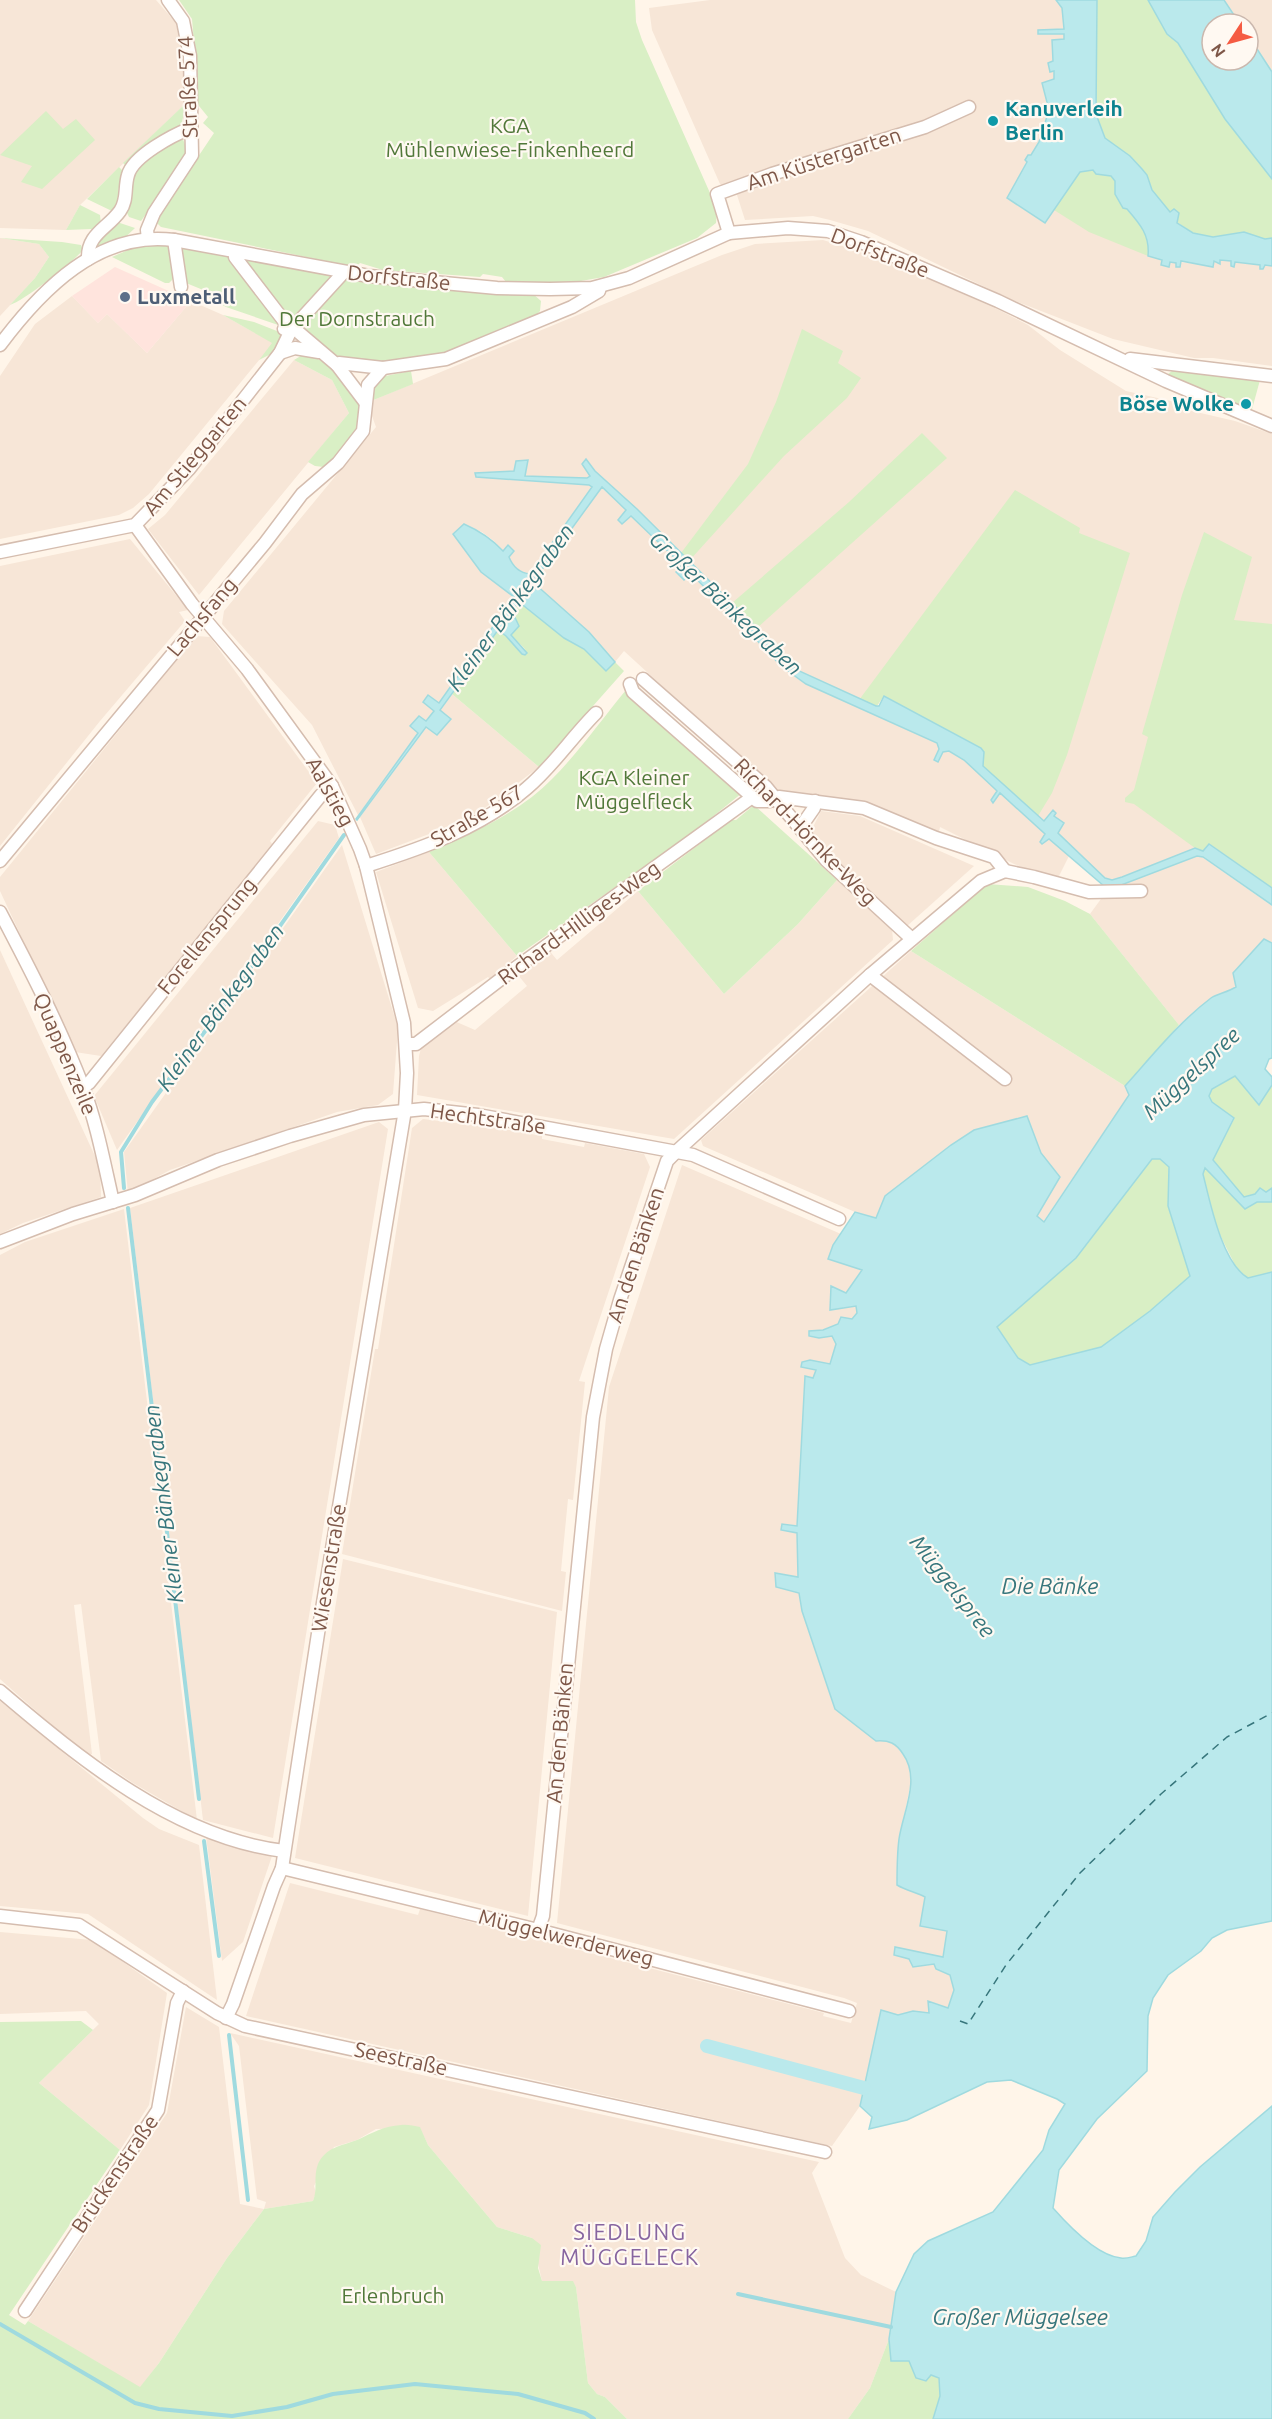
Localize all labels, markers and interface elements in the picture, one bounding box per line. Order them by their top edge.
north arrow [1200,12,1260,72]
street label: Straße 574 [172,35,202,139]
text: N [1207,41,1229,61]
place label: Kanuverleih Berlin [1005,96,1123,144]
park label: KGA Mühlenwiese-Finkenheerd [386,113,634,161]
marker: Kanuverleih Berlin [986,114,1000,128]
street label: Am Küstergarten [744,122,904,194]
street label: Dorfstraße [828,222,933,282]
street label: Dorfstraße [346,260,452,294]
place label: Luxmetall [137,284,235,308]
marker: Luxmetall [118,290,132,304]
park label: Der Dornstrauch [279,306,435,330]
street label: Am Stieggarten [138,391,251,519]
place label: Böse Wolke [1119,391,1234,415]
marker: Böse Wolke [1239,397,1253,411]
water label: Kleiner Bänkegraben [441,518,579,695]
water label: Großer Bänkegraben [644,525,808,681]
street label: Lachsfang [161,572,241,661]
street label: Aalstieg [302,752,360,831]
street label: Richard-Hörnke-Weg [729,753,882,910]
park label: KGA Kleiner Müggelfleck [576,765,693,813]
street label: Straße 567 [426,779,527,851]
street label: Richard-Hilliges-Weg [493,855,664,989]
street label: Forellensprung [152,872,260,998]
water label: Kleiner Bänkegraben [151,918,289,1095]
street label: Quappenzeile [29,989,102,1118]
water label: Müggelspree [1137,1022,1244,1124]
street label: Hechtstraße [429,1098,548,1138]
street label: An den Bänken [602,1184,668,1325]
water label: Kleiner Bänkegraben [138,1403,187,1605]
street label: Wiesenstraße [306,1502,350,1634]
water label: Müggelspree [906,1529,1001,1642]
water label: Die Bänke [1002,1573,1098,1598]
street label: An den Bänken [541,1662,577,1804]
street label: Müggelwerderweg [476,1904,656,1970]
street label: Seestraße [352,2036,450,2080]
street label: Brückenstraße [66,2110,162,2237]
district label: SIEDLUNG MÜGGELECK [560,2219,700,2269]
park label: Erlenbruch [342,2283,444,2307]
water label: Großer Müggelsee [932,2304,1108,2330]

